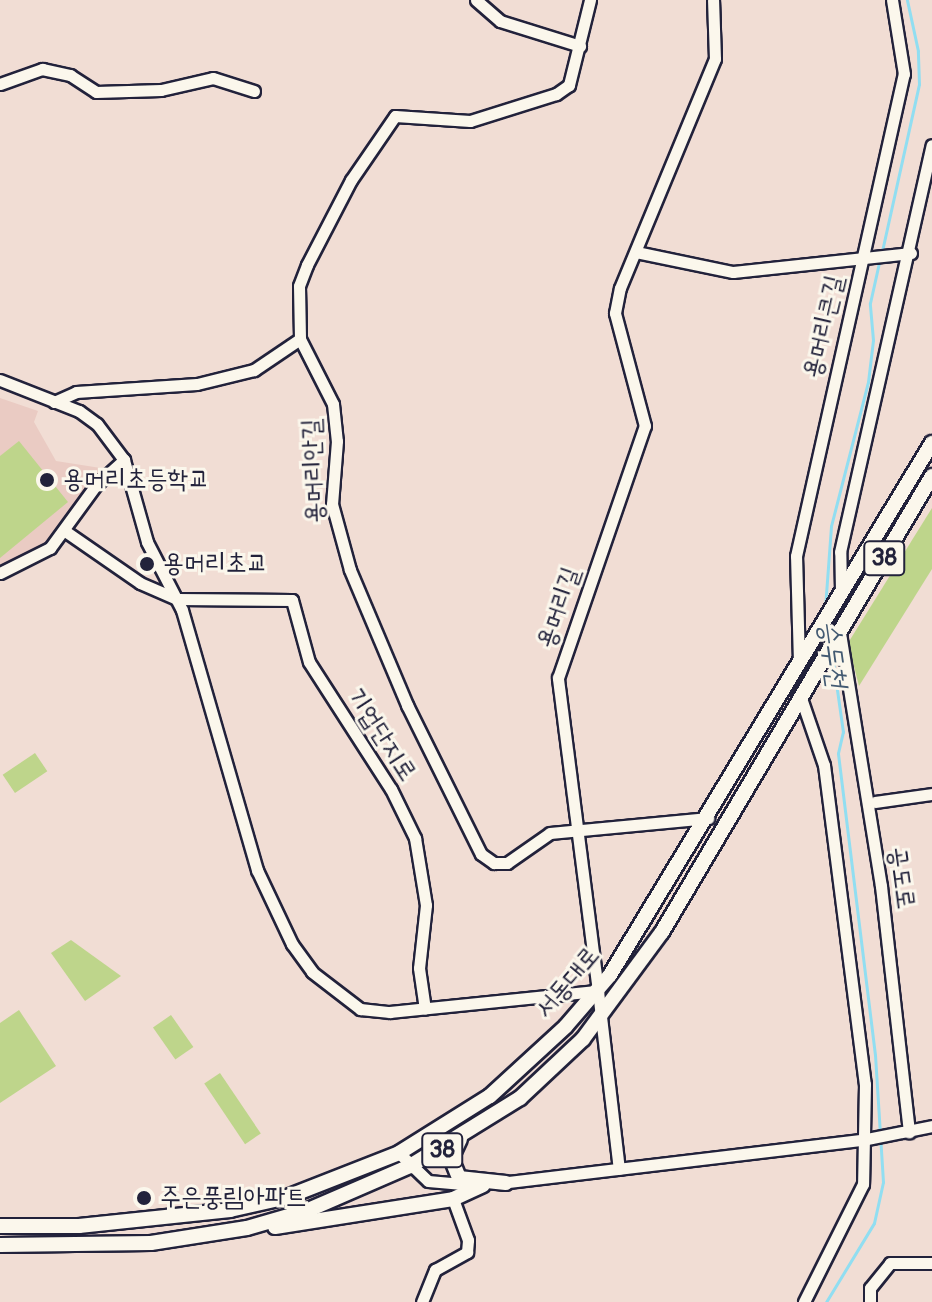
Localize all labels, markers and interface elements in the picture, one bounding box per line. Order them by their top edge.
street label: 용머리큰길 [797,273,851,381]
street label: 용머리안길 [297,418,331,524]
place label: 용머리초등학교 [63,464,209,496]
marker: 용머리초등학교 [38,471,56,489]
road number: 38 [862,538,906,578]
place label: 용머리초교 [163,548,268,580]
marker: 용머리초교 [138,555,156,573]
street label: 용머리길 [531,563,587,653]
water label: 승두천 [811,618,853,690]
street label: 기업단지로 [339,683,423,787]
street label: 공도로 [881,845,921,911]
street label: 서동대로 [529,941,607,1025]
road number: 38 [420,1130,464,1170]
place label: 주은풍림아파트 [160,1182,306,1214]
marker: 주은풍림아파트 [135,1189,153,1207]

